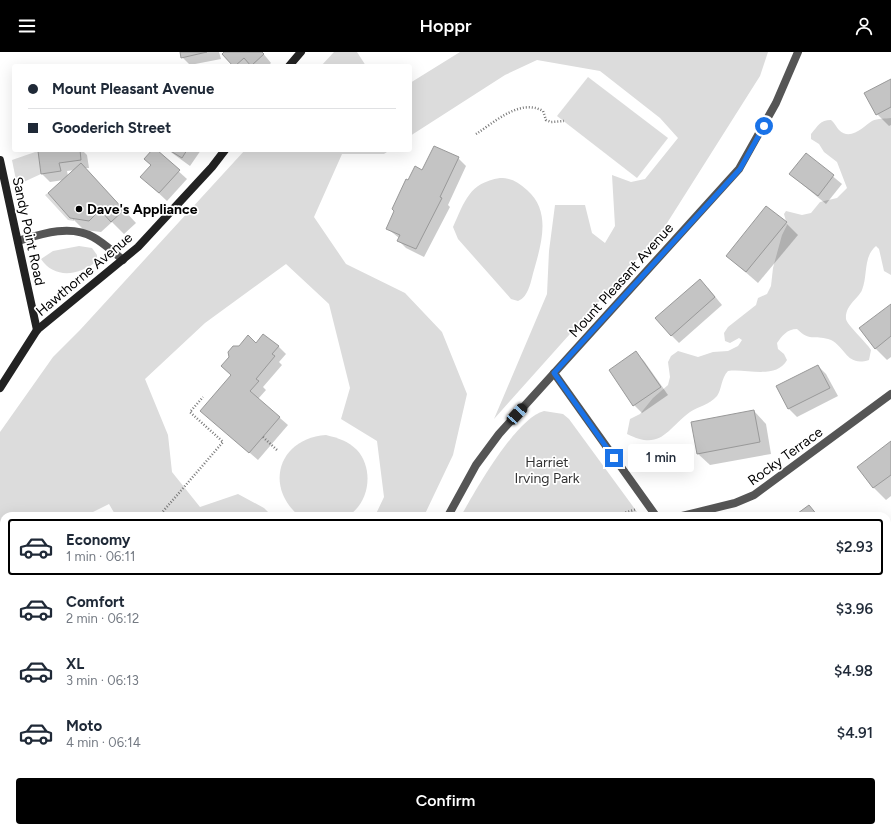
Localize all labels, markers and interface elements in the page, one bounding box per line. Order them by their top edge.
icon: menu [16,15,38,37]
text: Hoppr [420,15,471,37]
icon: person [853,15,875,37]
text: Mount Pleasant Avenue [52,80,214,98]
route start [755,117,773,135]
text: Gooderich Street [52,119,171,137]
street label: Sandy Point Road [9,175,48,287]
place label: Dave's Appliance [87,201,198,218]
marker: Dave's Appliance [74,204,84,214]
street label: Mount Pleasant Avenue [566,219,677,341]
street label: Hawthorne Avenue [33,229,136,320]
car [505,401,529,427]
street label: Rocky Terrace [745,423,826,489]
callout: 1 min [628,444,694,472]
route end [605,449,623,467]
text: 1 min [646,450,676,465]
park label: Harriet Irving Park [514,454,580,487]
icon: car [18,529,54,565]
text: Economy [66,531,131,549]
text: $2.93 [836,538,873,556]
text: 1 min · 06:11 [66,549,135,564]
icon: car [18,591,54,627]
text: Comfort [66,593,125,611]
text: $3.96 [836,600,873,618]
text: 2 min · 06:12 [66,611,139,626]
icon: car [18,653,54,689]
text: XL [66,655,84,673]
text: $4.98 [834,662,873,680]
text: 3 min · 06:13 [66,673,139,688]
icon: car [18,715,54,751]
text: Moto [66,717,102,735]
text: $4.91 [837,724,873,742]
text: 4 min · 06:14 [66,735,141,750]
button: Confirm [16,778,875,824]

